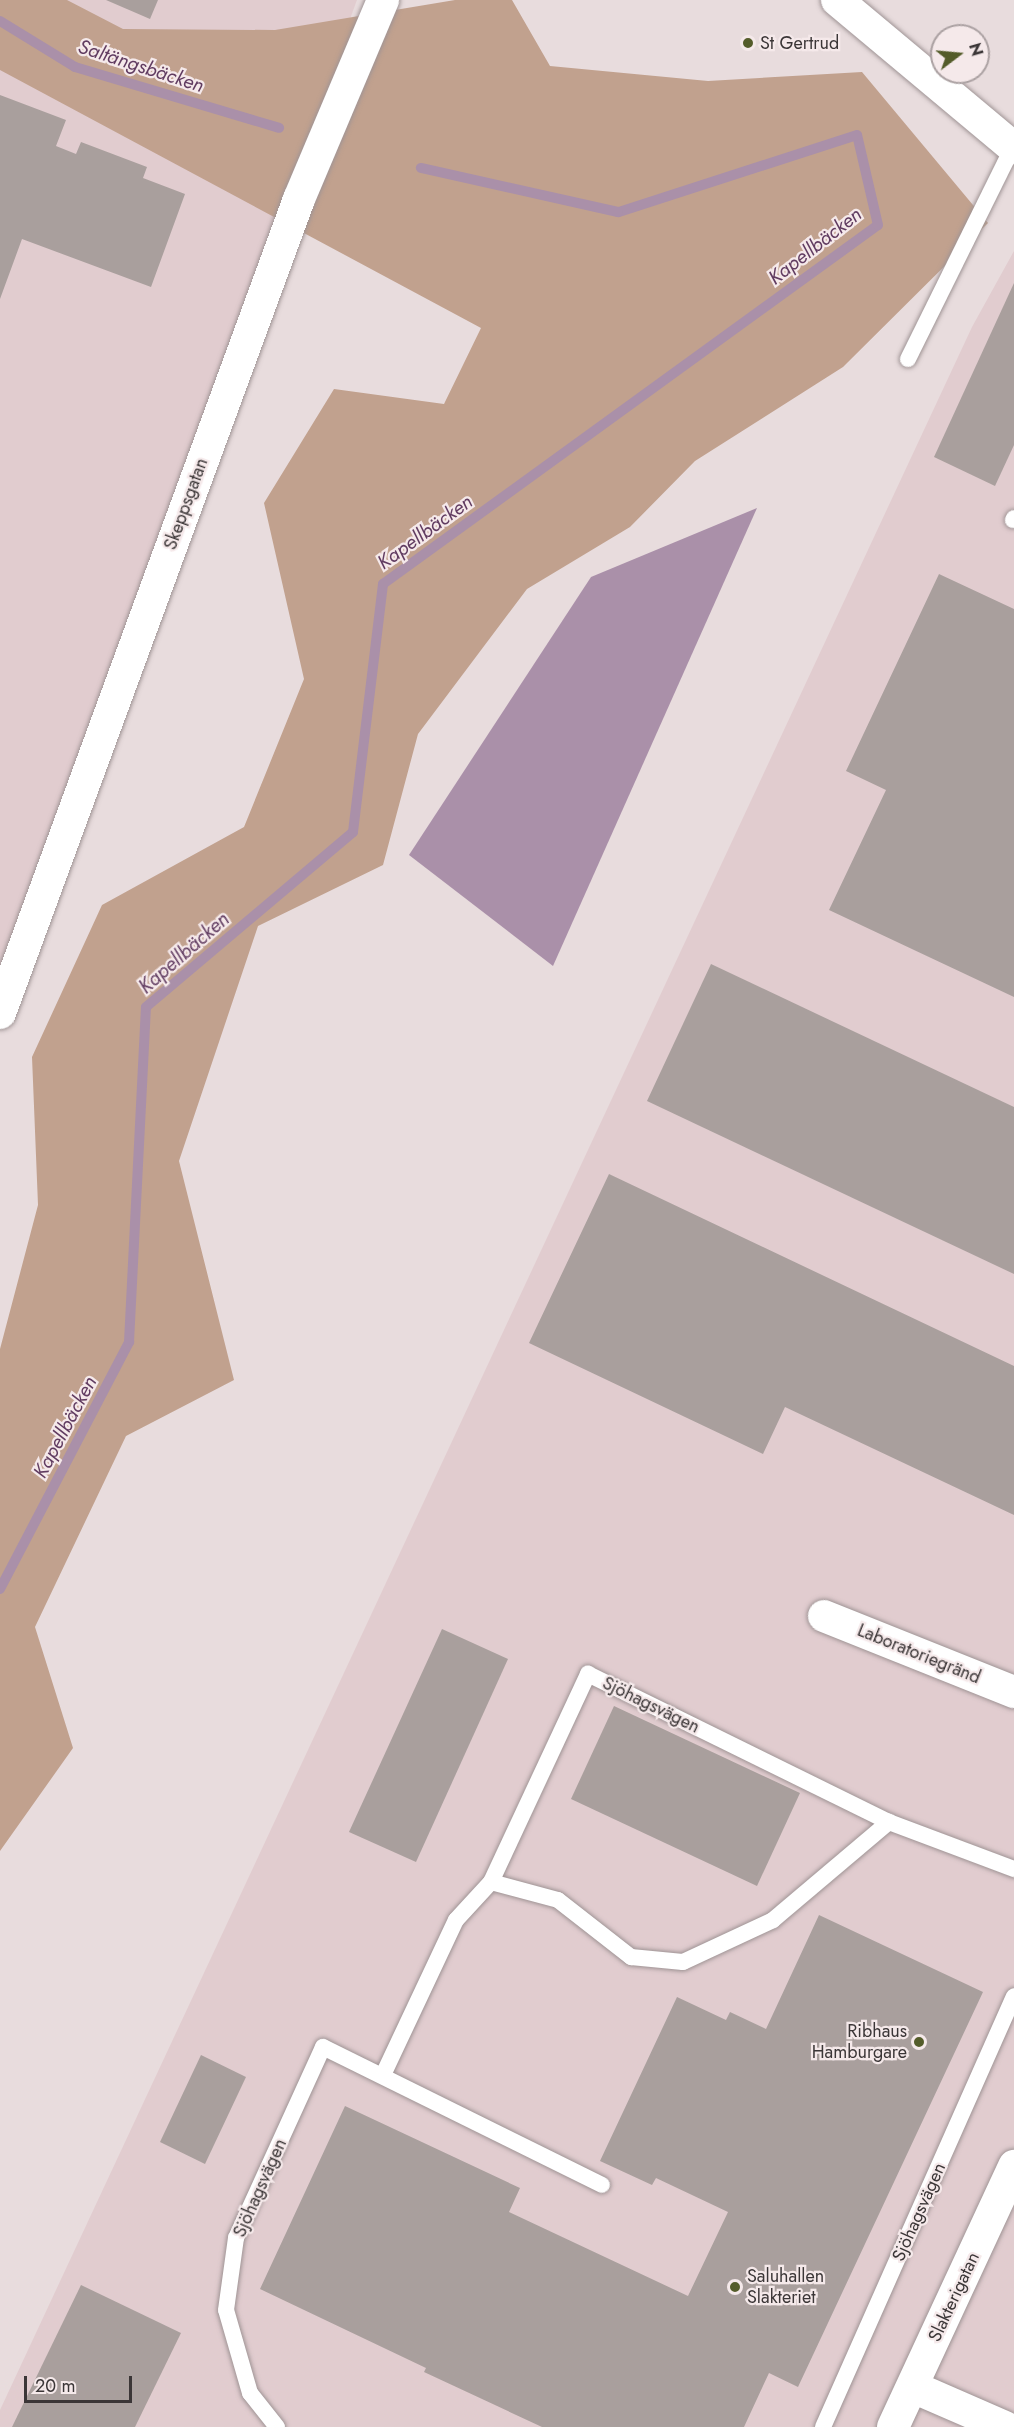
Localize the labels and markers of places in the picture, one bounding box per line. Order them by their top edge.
place label: St Gertrud [760,32,839,54]
marker: St Gertrud [741,36,755,50]
place label: Ribhaus Hamburgare [812,2021,907,2064]
marker: Ribhaus Hamburgare [912,2035,926,2049]
place label: Saluhallen Slakteriet [747,2266,824,2308]
marker: Saluhallen Slakteriet [728,2280,742,2294]

